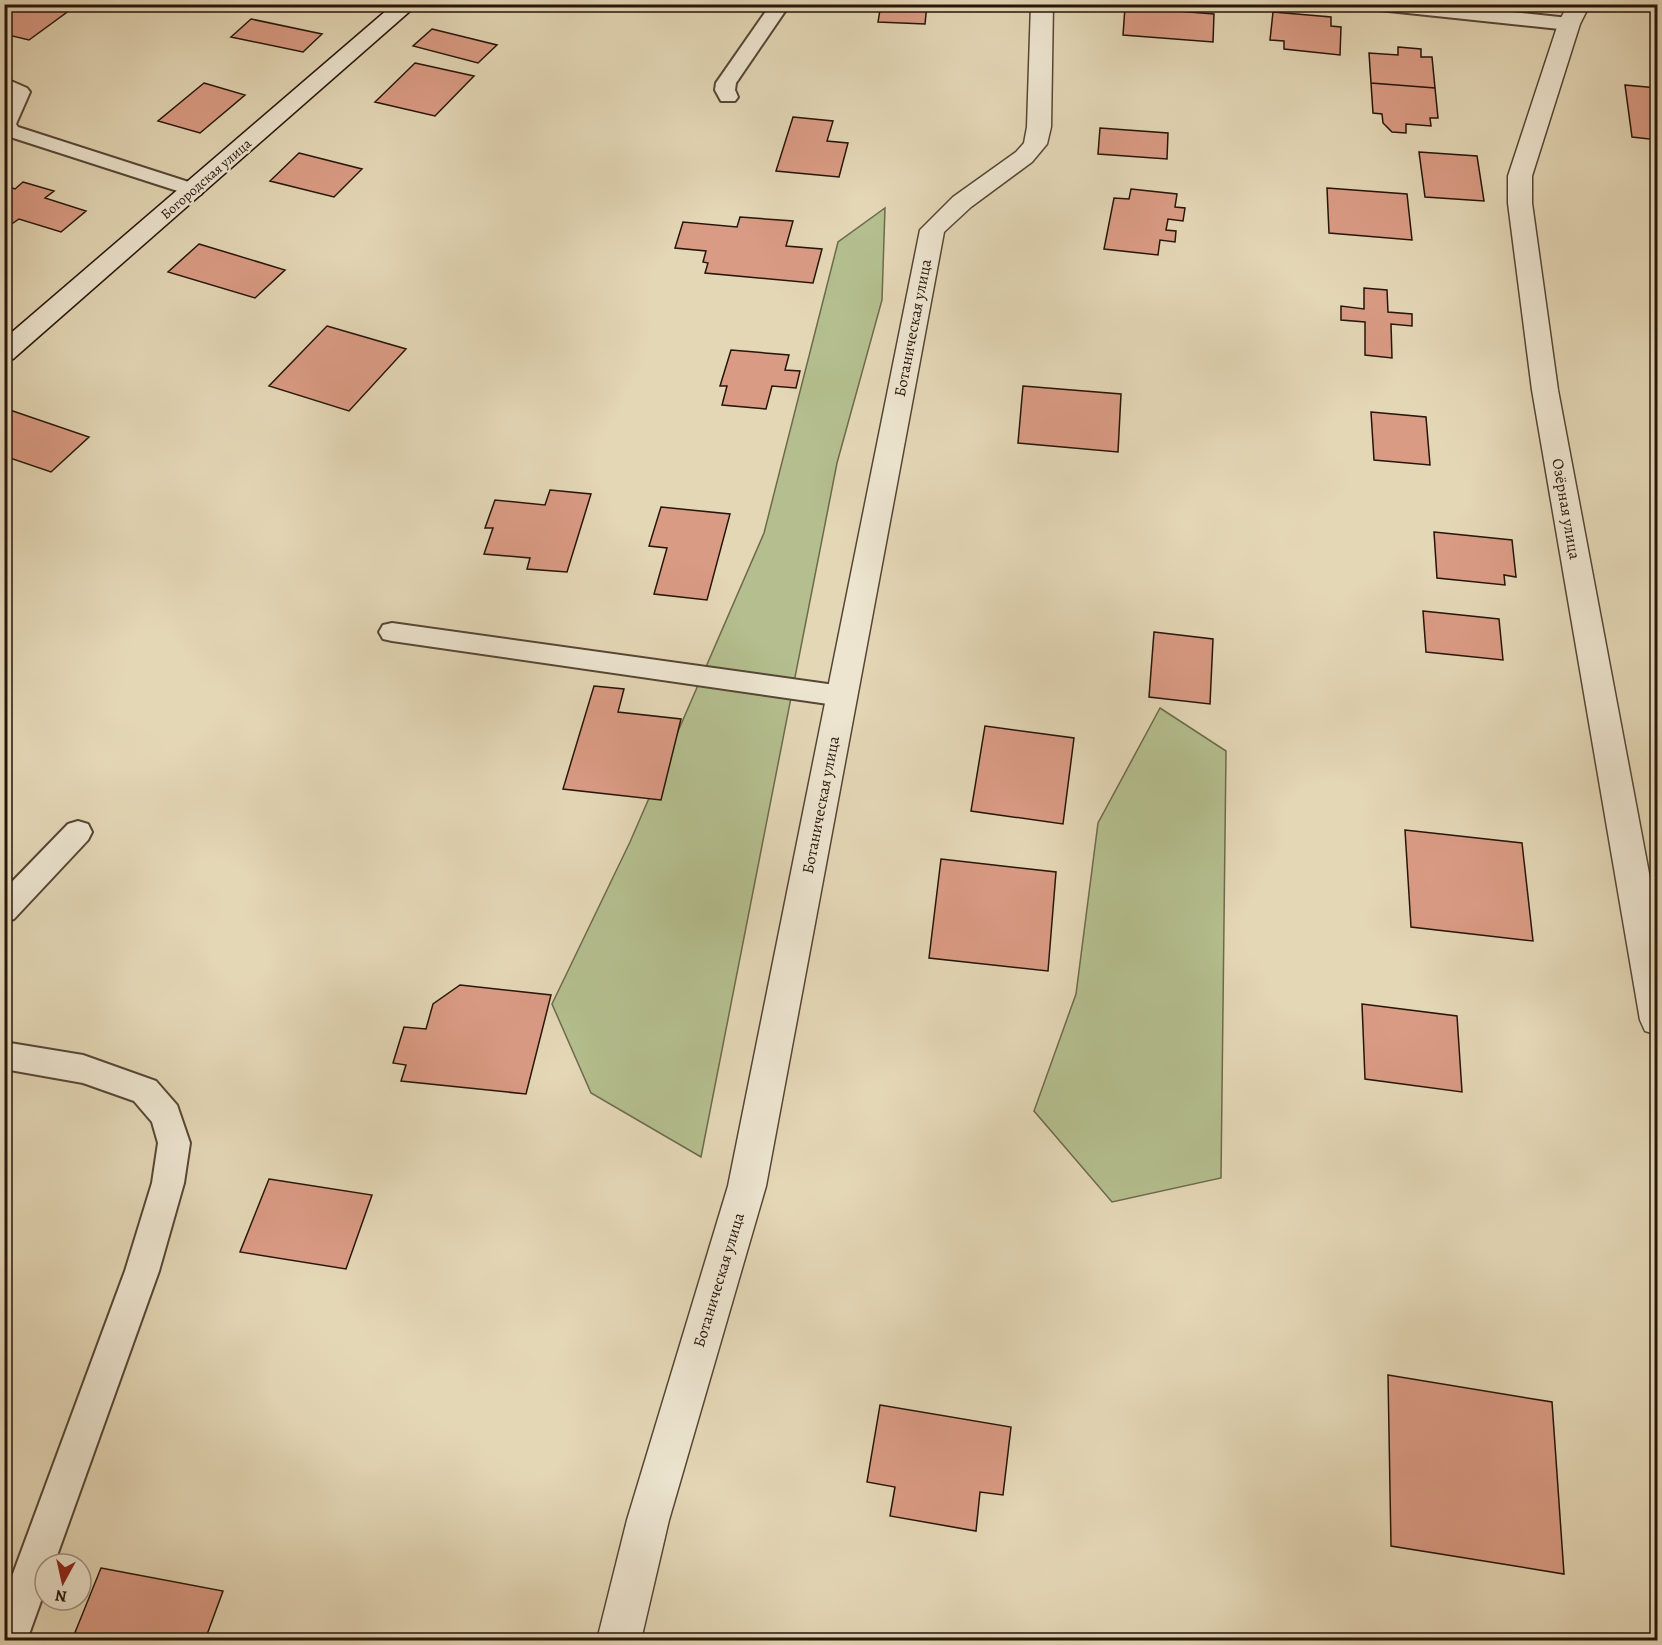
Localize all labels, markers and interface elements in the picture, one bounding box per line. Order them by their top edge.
street label: Богородская улица [157,134,256,224]
street label: Ботаническая улица [889,257,937,399]
street label: Озёрная улица [1546,457,1586,562]
street label: Ботаническая улица [797,734,845,876]
street label: Ботаническая улица [688,1209,750,1350]
north arrow [33,1552,93,1612]
text: N [53,1584,68,1608]

